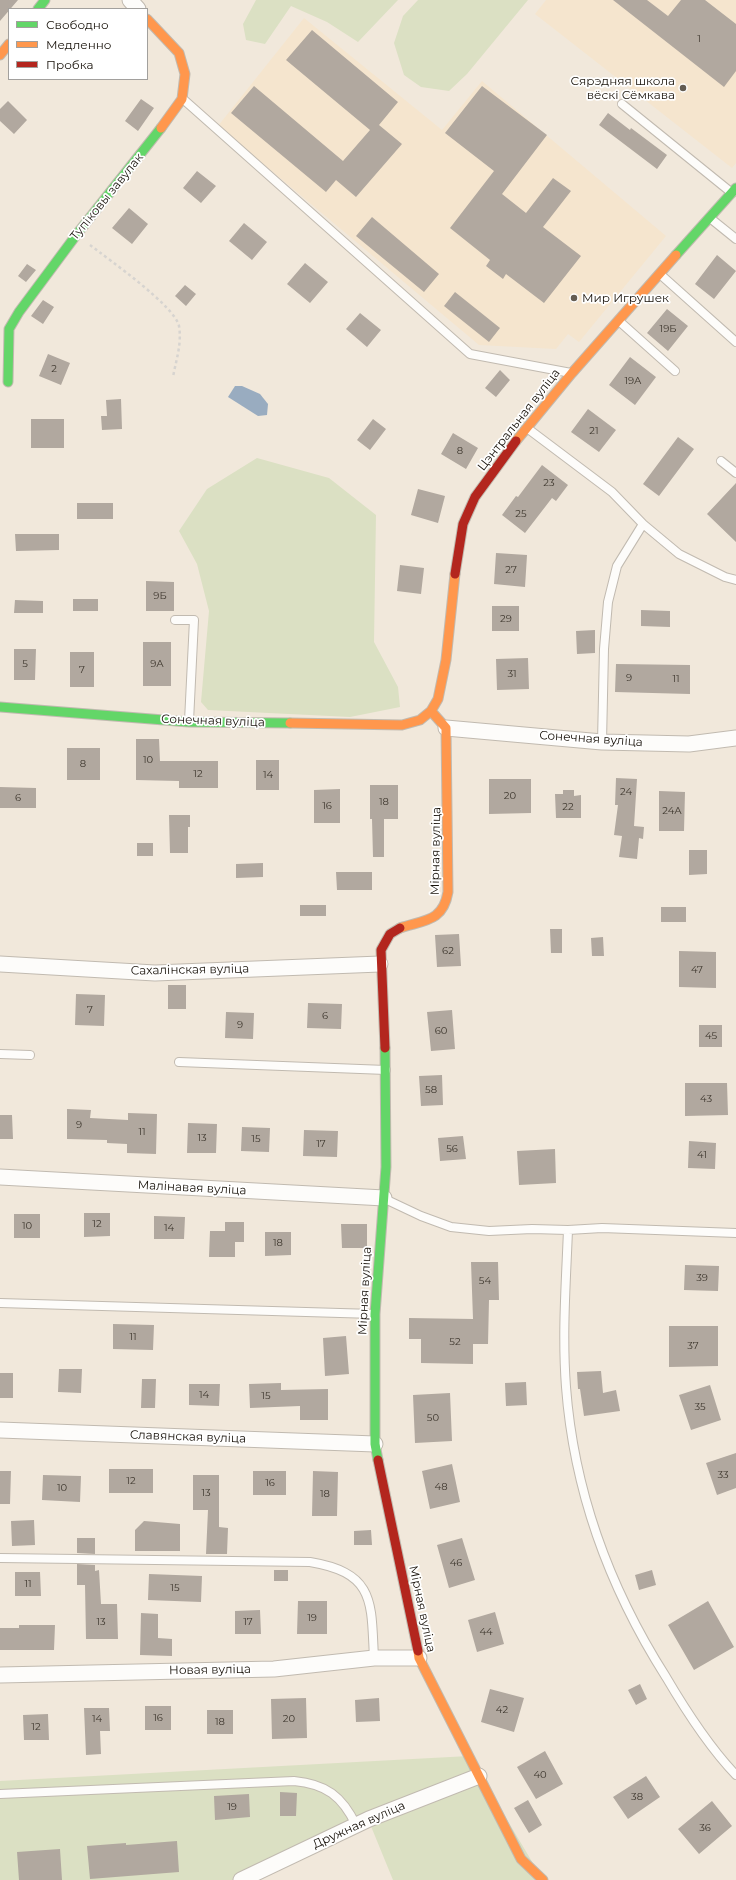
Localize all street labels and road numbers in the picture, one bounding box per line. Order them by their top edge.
street label: Тупіковы завулак [68,151,146,243]
street label: Цэнтральная вуліца [475,366,563,474]
street label: Сонечная вуліца [161,712,265,730]
street label: Сонечная вуліца [539,728,643,750]
street label: Мірная вуліца [428,807,444,895]
street label: Сахалінская вуліца [131,962,249,978]
street label: Малінавая вуліца [137,1178,247,1198]
street label: Мірная вуліца [355,1247,375,1335]
street label: Славянская вуліца [130,1428,246,1446]
street label: Мірная вуліца [406,1564,438,1654]
street label: Новая вуліца [169,1662,251,1678]
street label: Дружная вуліца [311,1798,407,1852]

